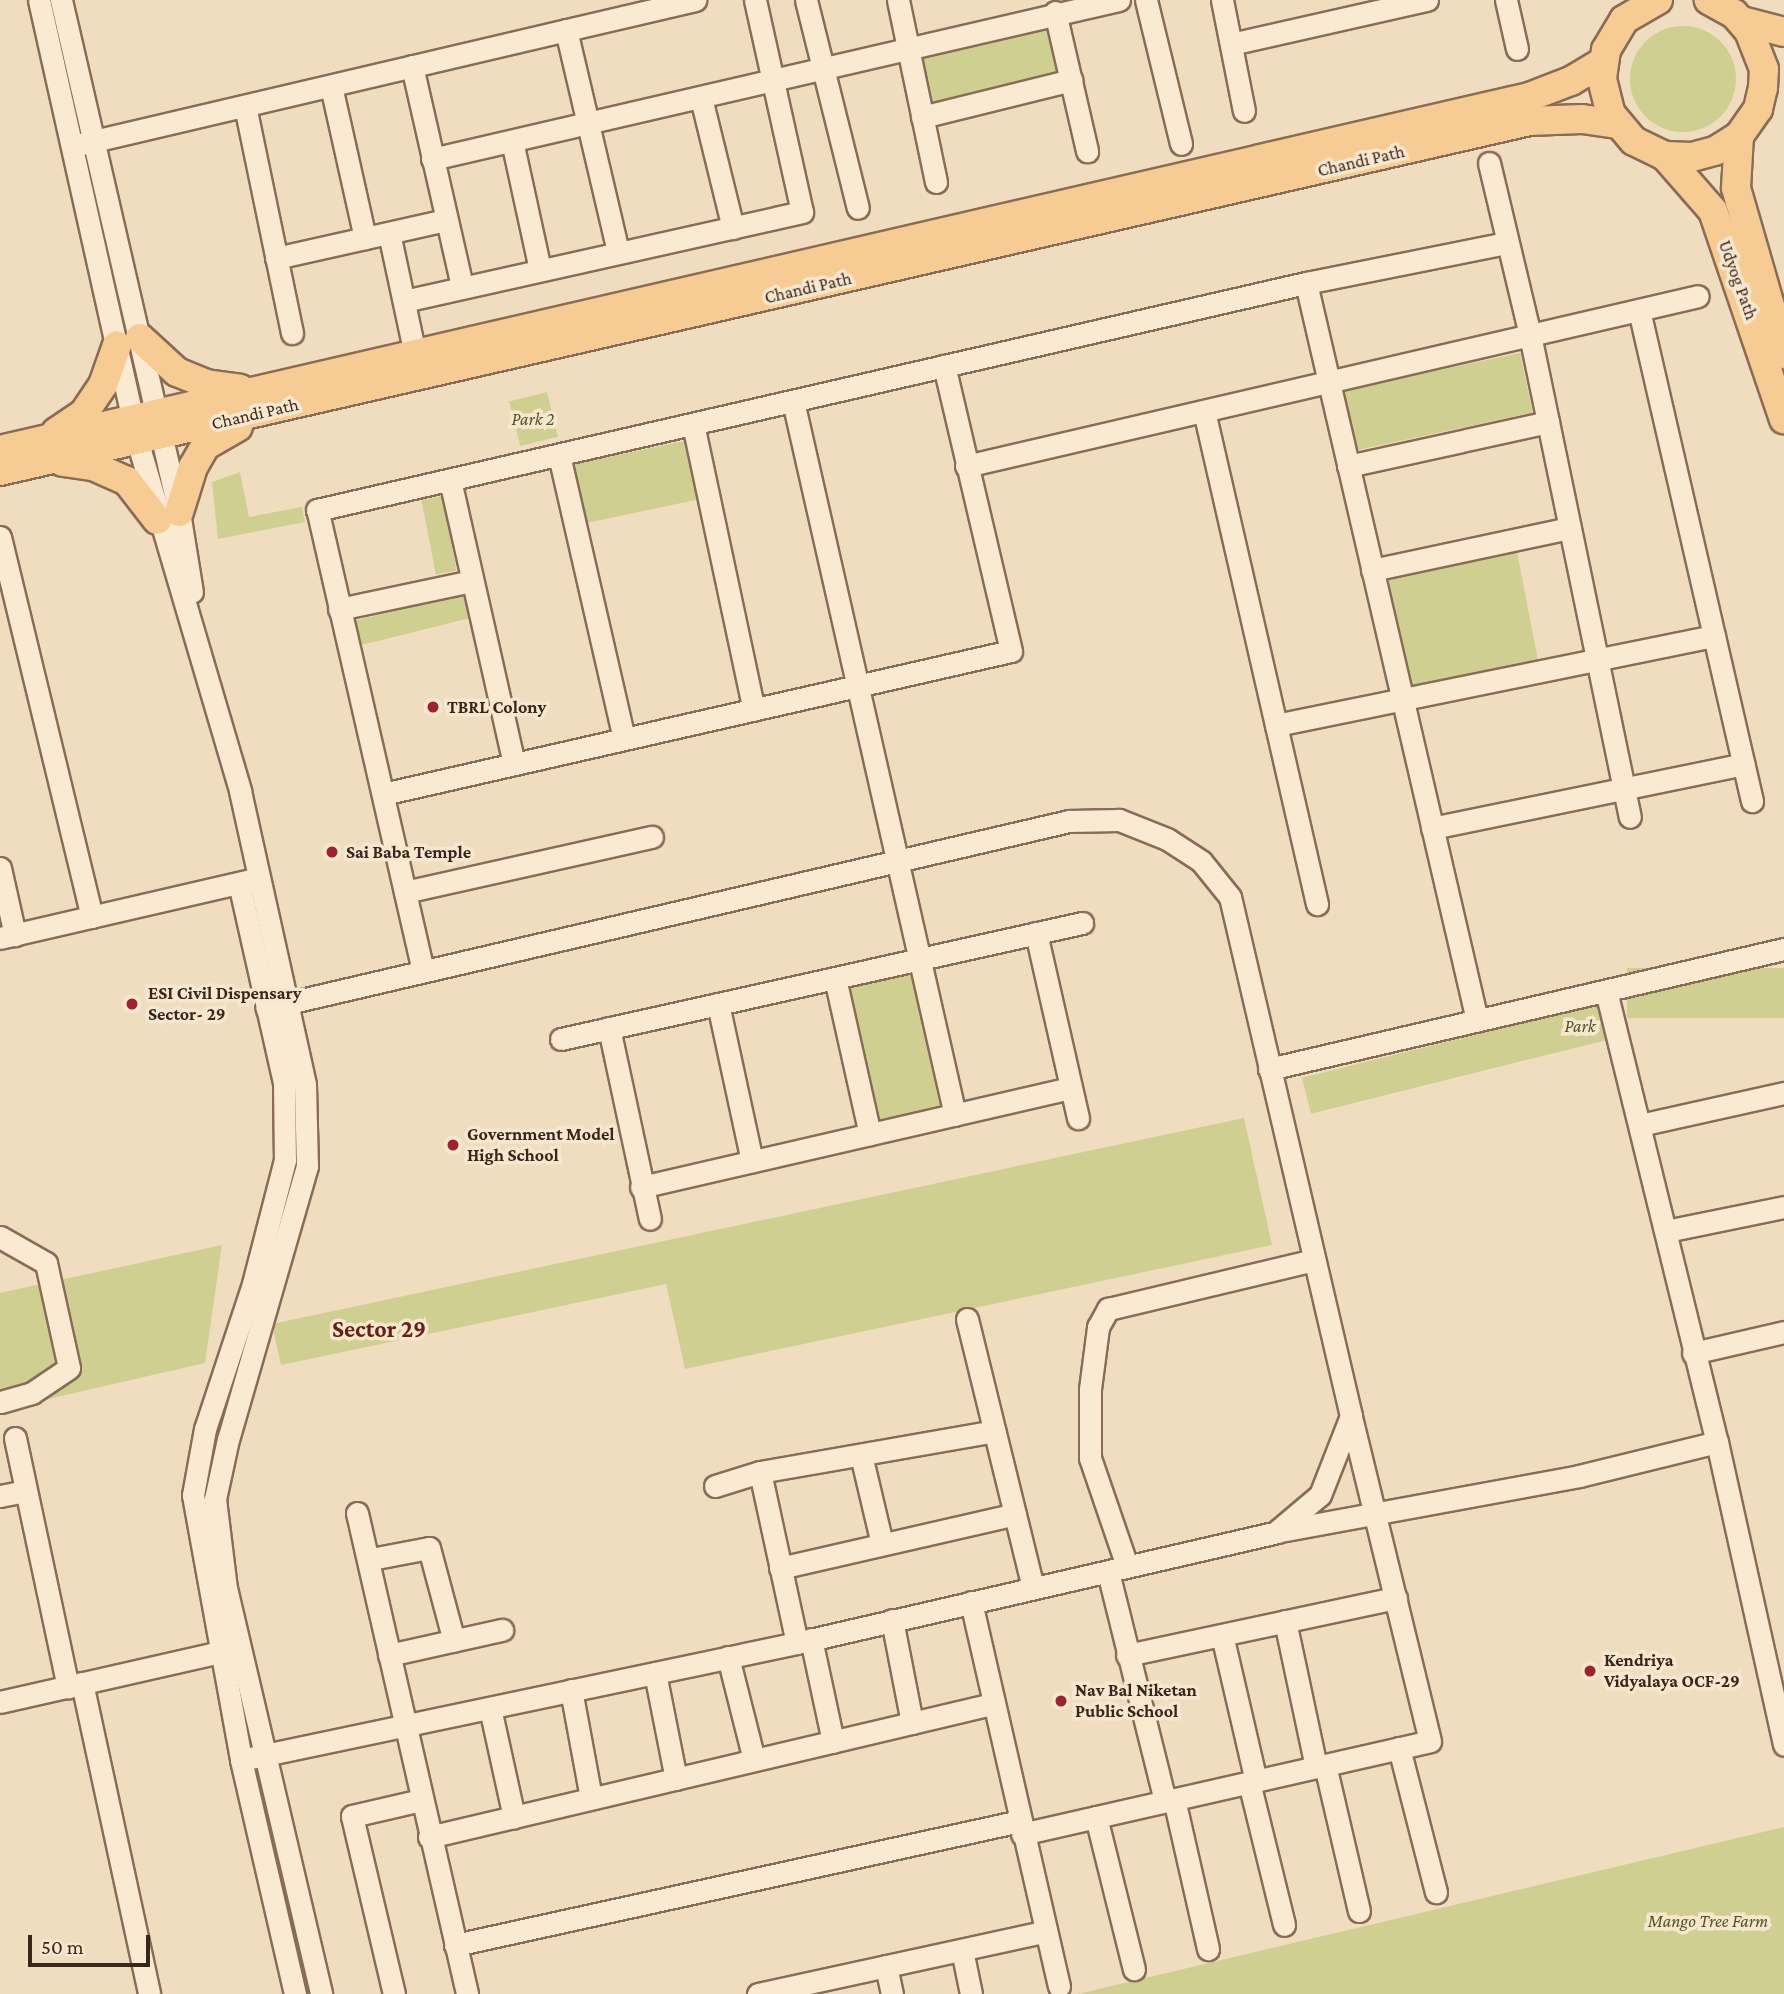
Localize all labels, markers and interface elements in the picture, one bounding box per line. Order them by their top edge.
street label: Chandi Path [1315,141,1407,181]
street label: Udyog Path [1714,237,1762,323]
street label: Chandi Path [762,268,854,308]
street label: Chandi Path [209,394,301,434]
park label: Park 2 [511,408,555,430]
place label: TBRL Colony [447,696,546,718]
marker: TBRL Colony [425,699,441,715]
place label: Sai Baba Temple [346,841,471,863]
marker: Sai Baba Temple [324,844,340,860]
place label: ESI Civil Dispensary Sector- 29 [148,983,301,1026]
marker: ESI Civil Dispensary Sector- 29 [122,994,142,1014]
park label: Park [1564,1015,1596,1037]
place label: Government Model High School [467,1124,615,1166]
marker: Government Model High School [445,1137,461,1153]
district label: Sector 29 [332,1315,426,1343]
place label: Kendriya Vidyalaya OCF-29 [1604,1650,1740,1692]
marker: Kendriya Vidyalaya OCF-29 [1582,1663,1598,1679]
place label: Nav Bal Niketan Public School [1075,1680,1197,1722]
marker: Nav Bal Niketan Public School [1053,1693,1069,1709]
park label: Mango Tree Farm [1648,1910,1768,1932]
scale bar [32,1920,154,1964]
text: 50 m [41,1935,84,1959]

